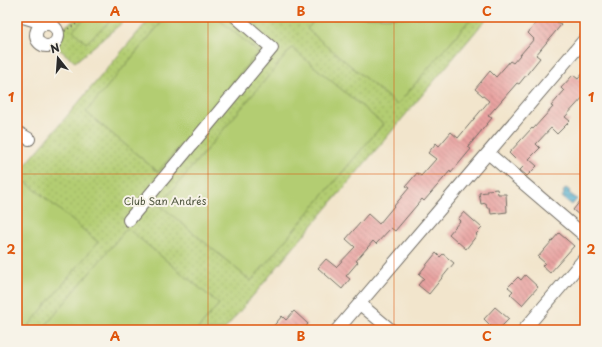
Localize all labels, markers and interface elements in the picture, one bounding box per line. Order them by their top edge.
text: A [110,1,120,20]
text: B [297,1,306,20]
text: C [482,1,492,20]
north arrow [38,38,78,78]
text: N [48,38,62,57]
text: 1 [8,87,14,106]
text: 1 [588,87,594,106]
park label: Club San Andrés [124,193,207,208]
text: 2 [6,239,16,258]
text: 2 [586,239,596,258]
text: A [110,326,120,345]
text: B [297,326,306,345]
text: C [482,326,492,345]

